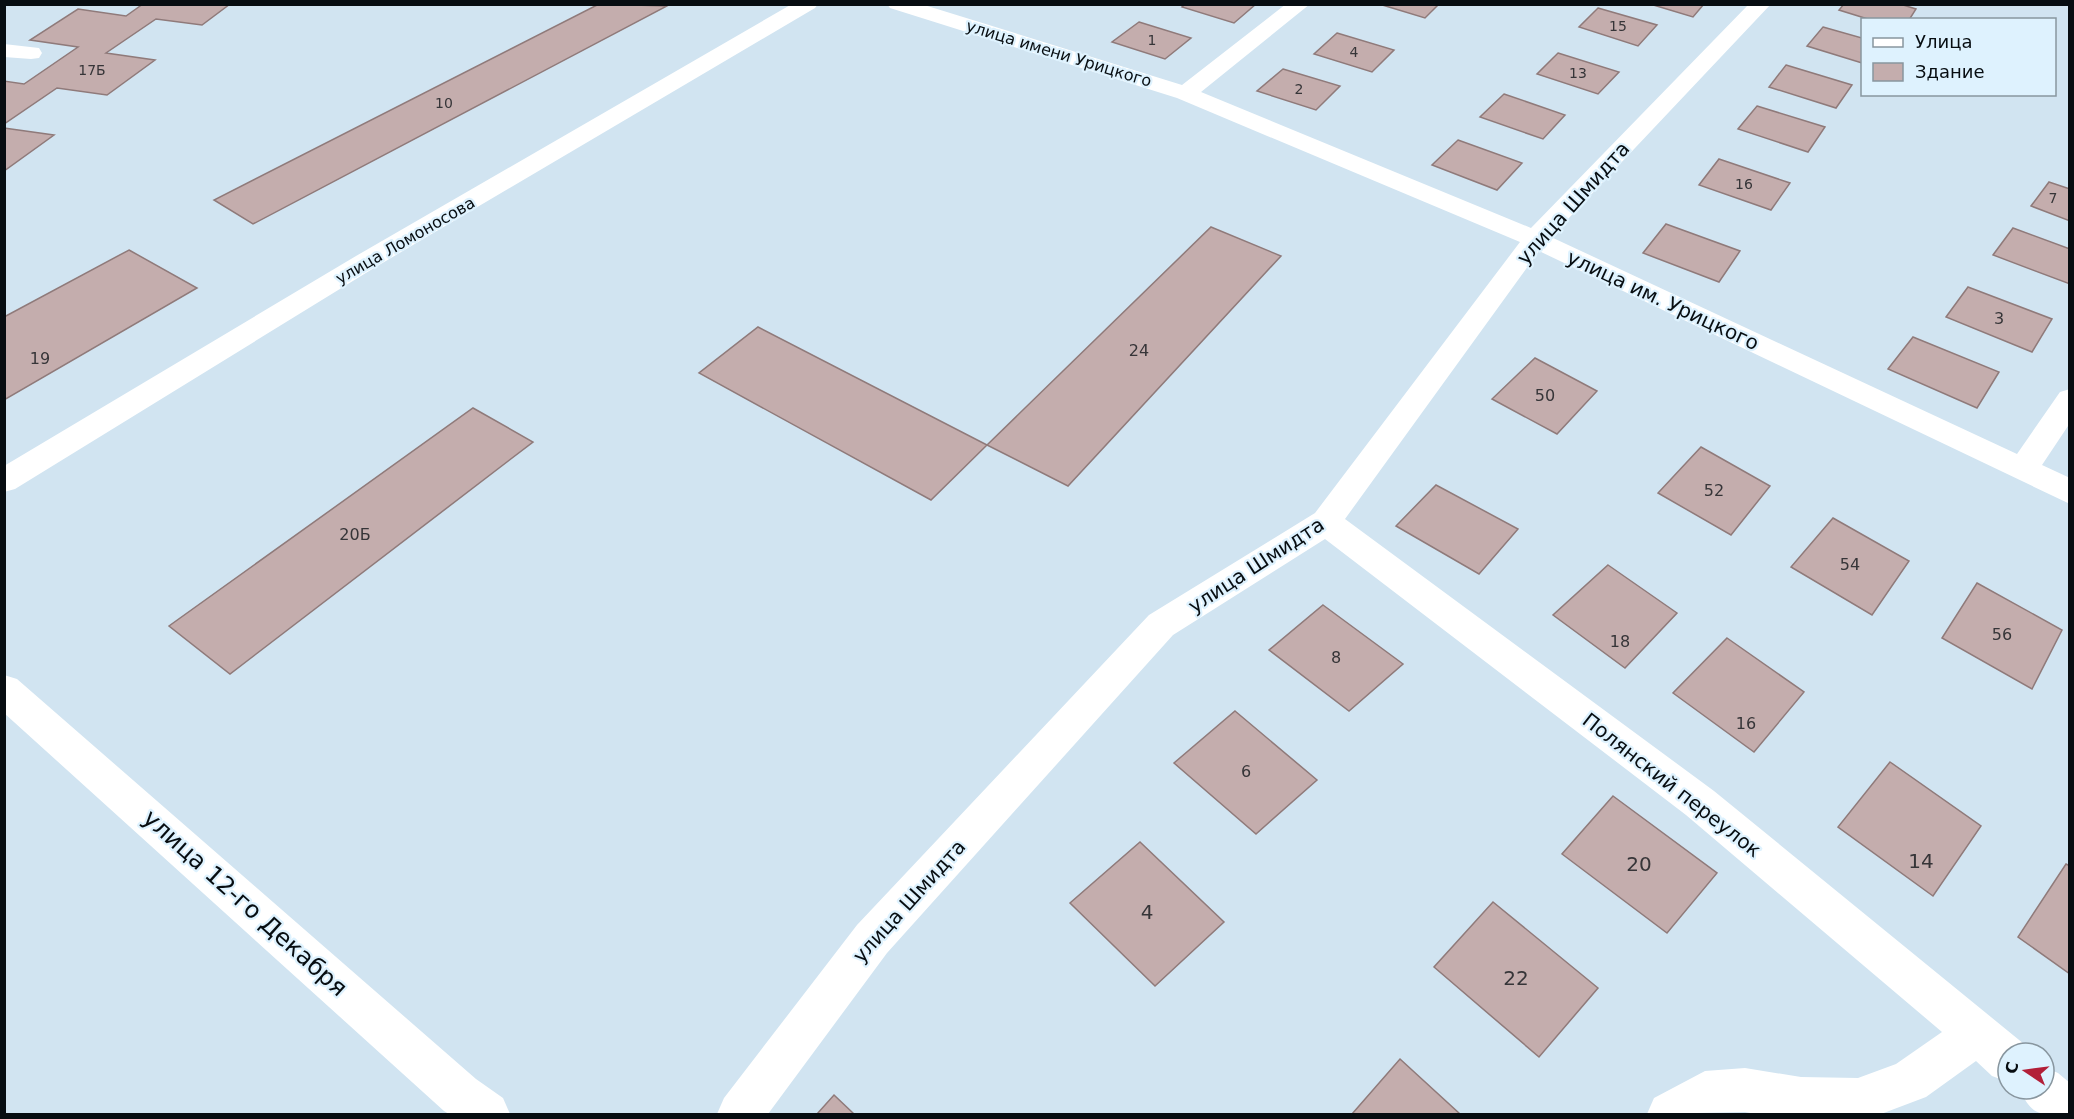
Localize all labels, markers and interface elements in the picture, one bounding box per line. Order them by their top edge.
street label: улица имени Урицкого [964,16,1154,91]
house number: 15 [1609,18,1627,34]
legend [1861,18,2056,96]
text: Улица [1915,31,1972,52]
house number: 1 [1148,32,1156,48]
house number: 4 [1350,44,1359,60]
text: Здание [1915,61,1985,82]
house number: 17Б [78,62,106,78]
house number: 13 [1569,65,1587,81]
house number: 2 [1295,81,1303,97]
house number: 10 [435,95,453,111]
street label: улица Шмидта [1512,137,1634,269]
house number: 16 [1735,176,1753,192]
house number: 7 [2049,190,2057,206]
street label: улица Ломоносова [332,193,478,288]
street label: улица им. Урицкого [1563,245,1763,355]
house number: 3 [1994,309,2004,328]
house number: 24 [1129,341,1149,360]
house number: 19 [30,349,50,368]
house number: 50 [1535,386,1555,405]
house number: 52 [1704,481,1724,500]
street label: улица Шмидта [1184,512,1328,618]
house number: 20Б [339,525,371,544]
house number: 54 [1840,555,1860,574]
house number: 56 [1992,625,2012,644]
house number: 18 [1610,632,1630,651]
house number: 8 [1331,648,1341,667]
street label: Полянский переулок [1578,708,1766,862]
house number: 16 [1736,714,1756,733]
house number: 6 [1241,762,1251,781]
street label: улица 12-го Декабря [137,804,353,1002]
street label: улица Шмидта [848,835,970,967]
house number: 14 [1908,849,1934,873]
house number: 20 [1626,852,1652,876]
house number: 4 [1141,900,1153,924]
house number: 22 [1503,966,1529,990]
north arrow [1996,1041,2056,1101]
text: С [2001,1060,2022,1076]

